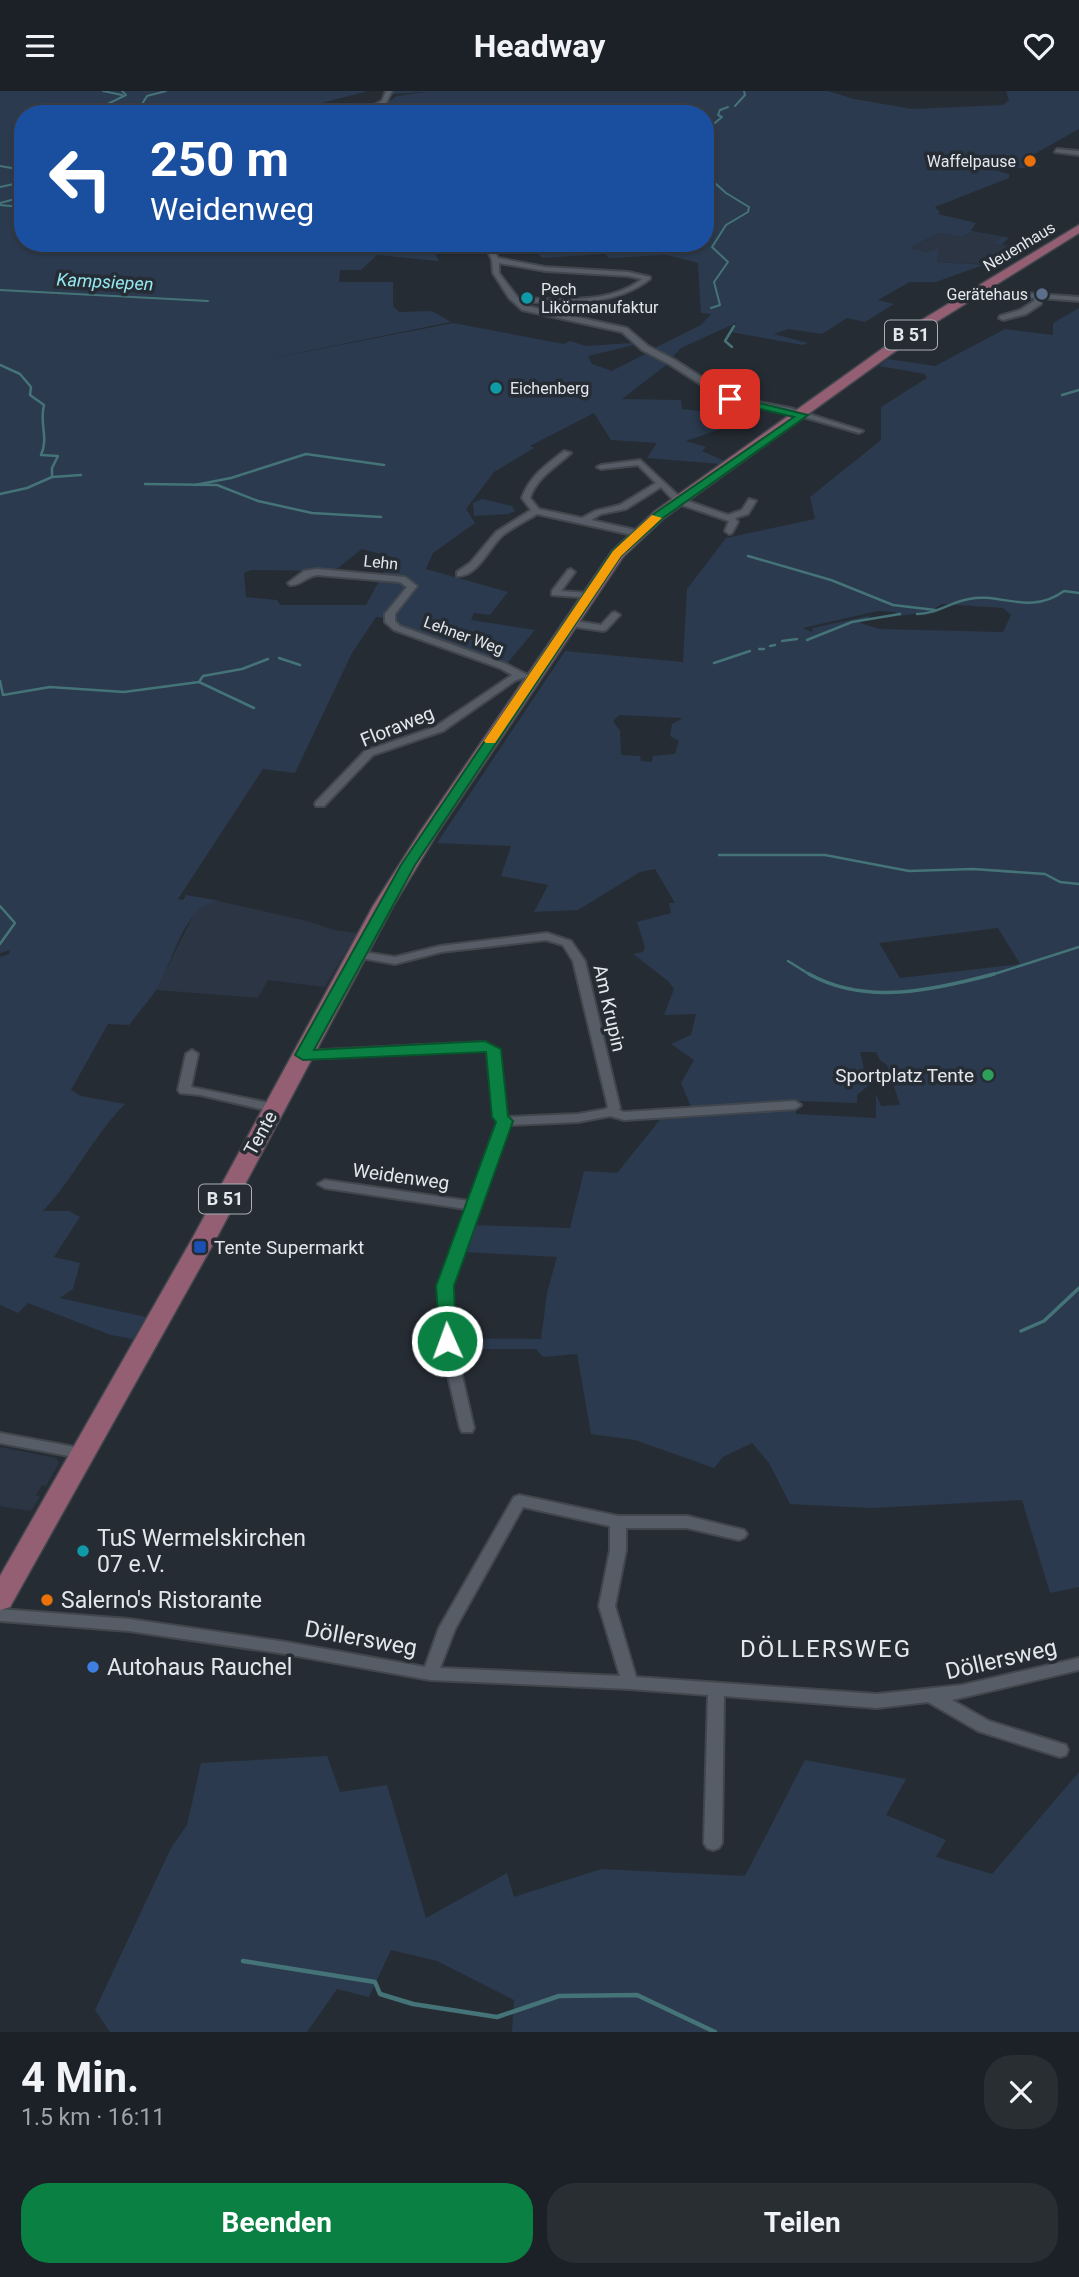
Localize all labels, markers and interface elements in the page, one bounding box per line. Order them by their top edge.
icon: menu [21,27,59,65]
text: Headway [474,27,605,65]
icon: heart [1020,27,1058,65]
text: 250 m [150,131,289,188]
icon: left [35,133,126,224]
place label: Waffelpause [927,152,1016,171]
marker: Waffelpause [1022,153,1038,169]
text: Weidenweg [150,190,314,228]
street label: Neuenhaus [980,218,1059,275]
water label: Kampsiepen [56,268,154,295]
place label: Pech Likörmanufaktur [541,280,659,317]
place label: Gerätehaus [946,285,1028,304]
marker: Gerätehaus [1034,286,1050,302]
marker: Pech Likörmanufaktur [519,290,535,306]
road number: B 51 [885,321,937,349]
pin [700,369,760,429]
place label: Eichenberg [510,379,589,398]
marker: Eichenberg [488,380,504,396]
icon: arrive [711,380,749,418]
street label: Lehn [363,551,399,574]
street label: Lehner Weg [421,612,507,659]
street label: Floraweg [357,701,437,752]
street label: Am Krupin [588,962,631,1054]
place label: Sportplatz Tente [835,1064,974,1087]
marker: Sportplatz Tente [980,1067,996,1083]
street label: Tente [239,1107,282,1159]
street label: Weidenweg [351,1158,451,1195]
road number: B 51 [199,1184,251,1213]
place label: Tente Supermarkt [214,1236,364,1259]
marker: Tente Supermarkt [192,1239,208,1255]
position arrow [410,1304,484,1378]
place label: TuS Wermelskirchen 07 e.V. [97,1525,306,1578]
marker: TuS Wermelskirchen 07 e.V. [75,1543,91,1559]
place label: Salerno's Ristorante [61,1587,262,1614]
marker: Salerno's Ristorante [39,1592,55,1608]
street label: Döllersweg [303,1615,419,1662]
street label: Döllersweg [943,1634,1060,1685]
district label: DÖLLERSWEG [740,1635,912,1663]
place label: Autohaus Rauchel [107,1654,292,1681]
marker: Autohaus Rauchel [85,1659,101,1675]
text: 4 Min. [21,2053,139,2102]
button: close [984,2055,1058,2129]
text: 1.5 km · 16:11 [21,2104,165,2131]
button: Beenden [21,2183,533,2263]
button: Teilen [547,2183,1058,2263]

